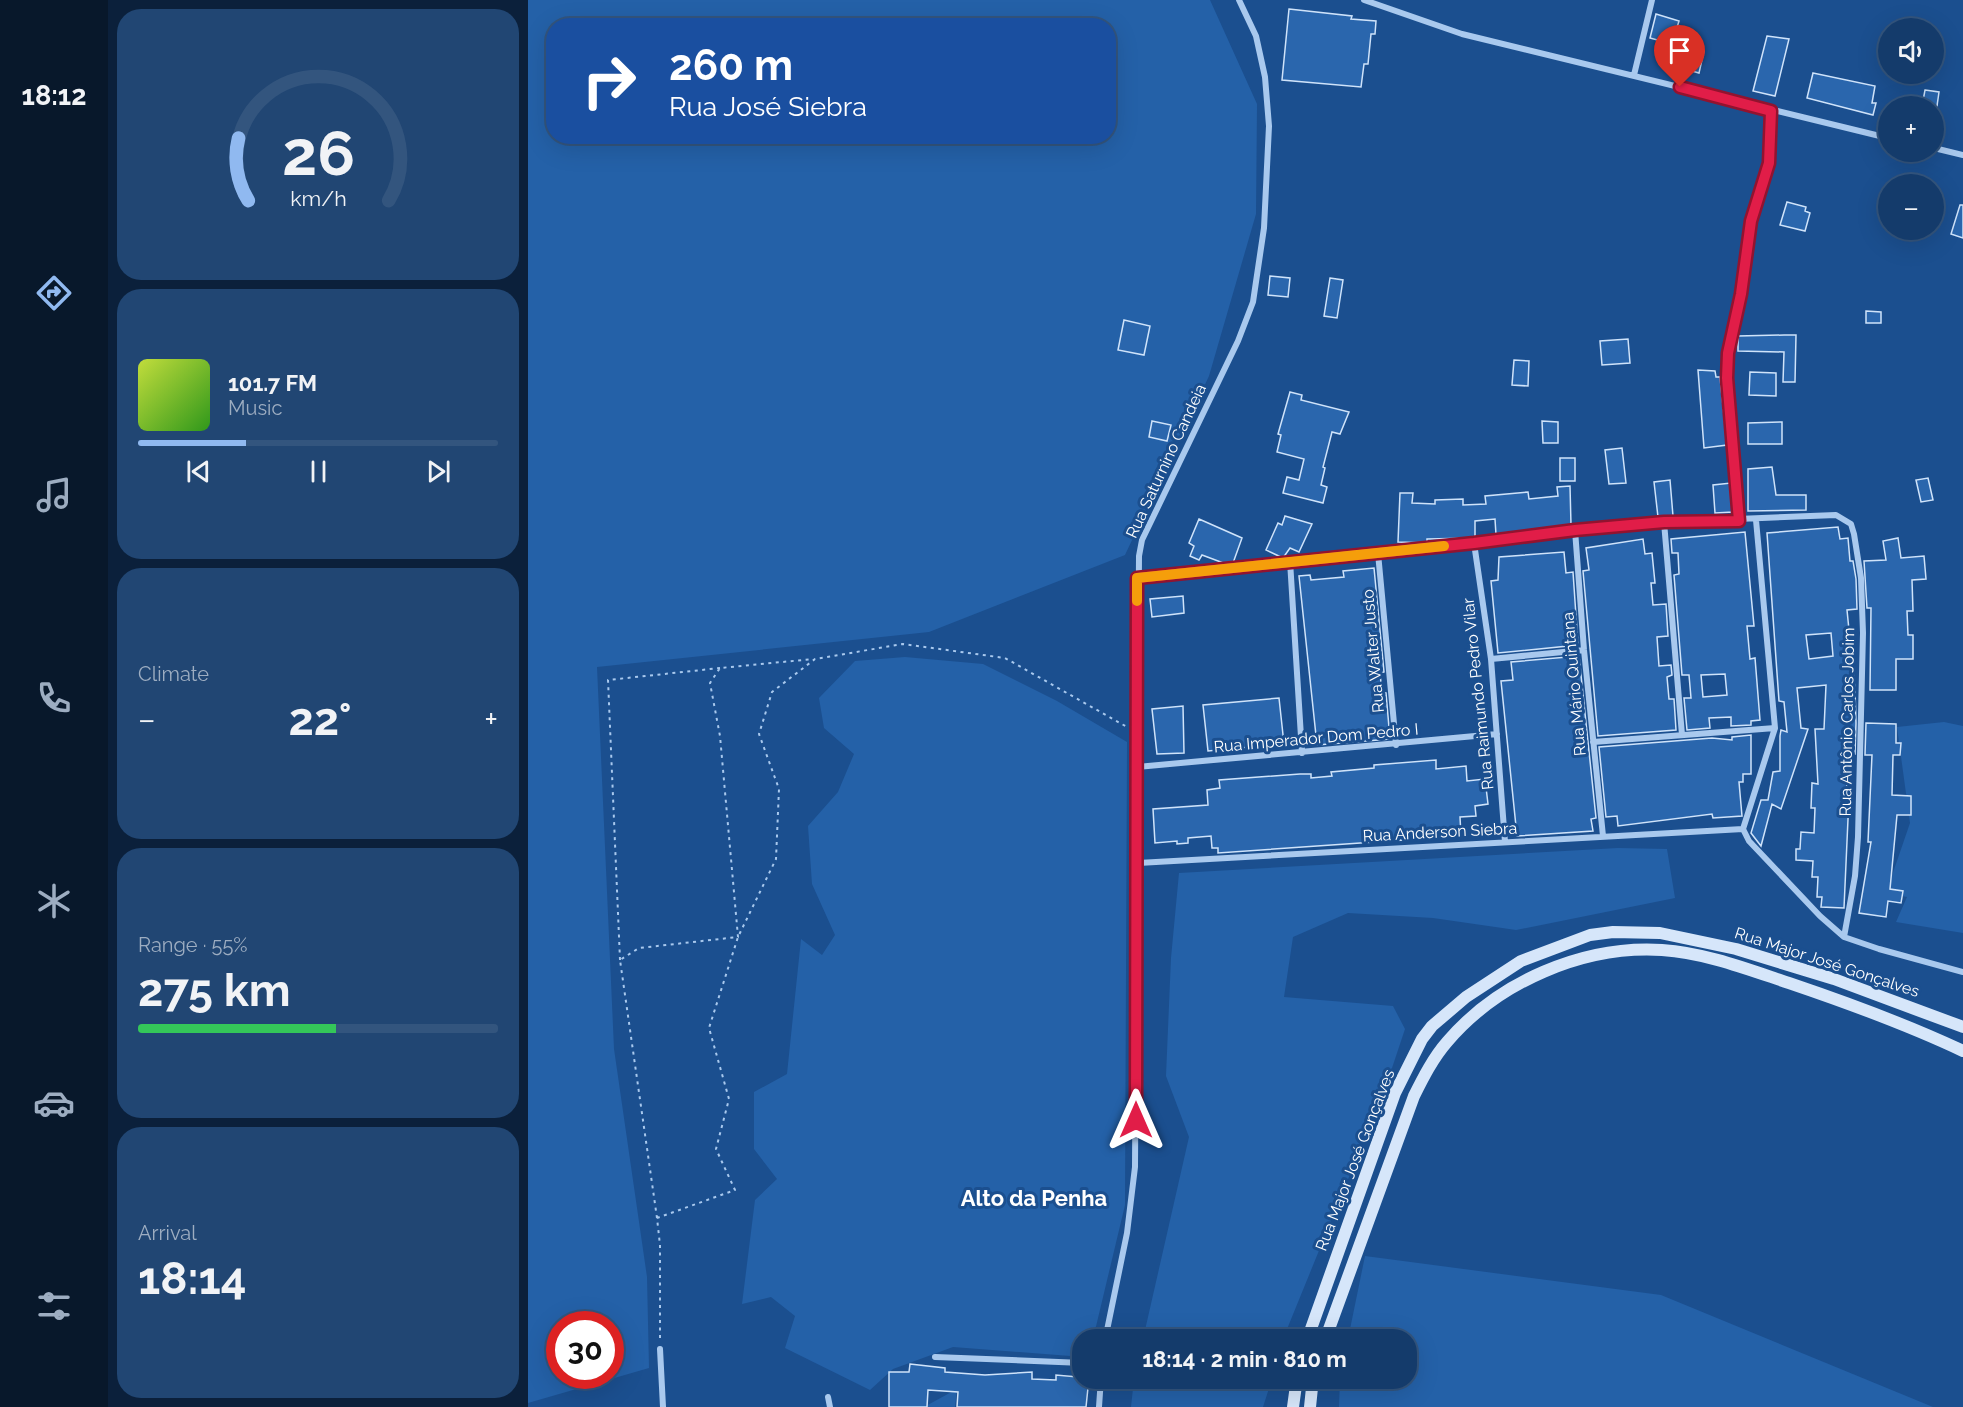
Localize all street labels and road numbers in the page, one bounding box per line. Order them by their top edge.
street label: Rua Saturnino Candeia [1122,381,1210,541]
street label: Rua Walter Justo [1358,588,1388,714]
street label: Rua Raimundo Pedro Vilar [1458,597,1498,791]
street label: Rua Mário Quintana [1558,611,1590,757]
street label: Rua Antônio Carlos Jobim [1836,627,1858,817]
street label: Rua Imperador Dom Pedro I [1213,720,1419,756]
street label: Rua Anderson Siebra [1362,818,1518,846]
street label: Rua Major José Gonçalves [1732,923,1922,1001]
street label: Rua Major José Gonçalves [1312,1066,1399,1253]

